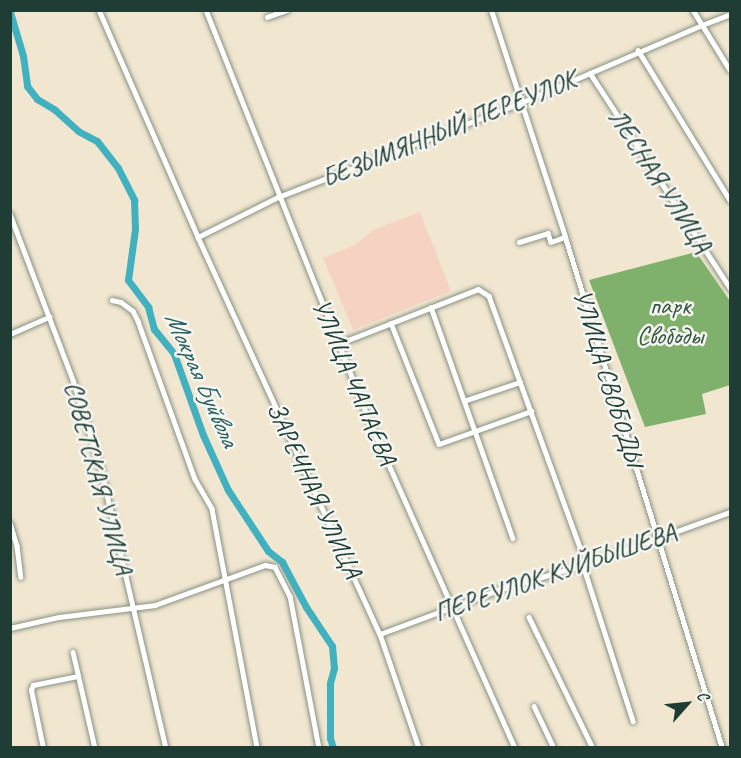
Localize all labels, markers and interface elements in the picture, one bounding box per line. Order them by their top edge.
street label: БЕЗЫМЯННЫЙ ПЕРЕУЛОК [317,64,581,194]
street label: ЛЕСНАЯ УЛИЦА [602,103,718,259]
street label: УЛИЦА СВОБОДЫ [567,287,649,469]
park label: парк Свободы [637,290,703,352]
street label: УЛИЦА ЧАПАЕВА [305,294,403,470]
water label: Мокрая Буйвола [158,307,246,451]
street label: СОВЕТСКАЯ УЛИЦА [57,379,139,577]
street label: ЗАРЕЧНАЯ УЛИЦА [259,397,369,583]
street label: ПЕРЕУЛОК КУЙБЫШЕВА [431,517,679,629]
north arrow [657,674,717,734]
text: С [692,688,714,704]

